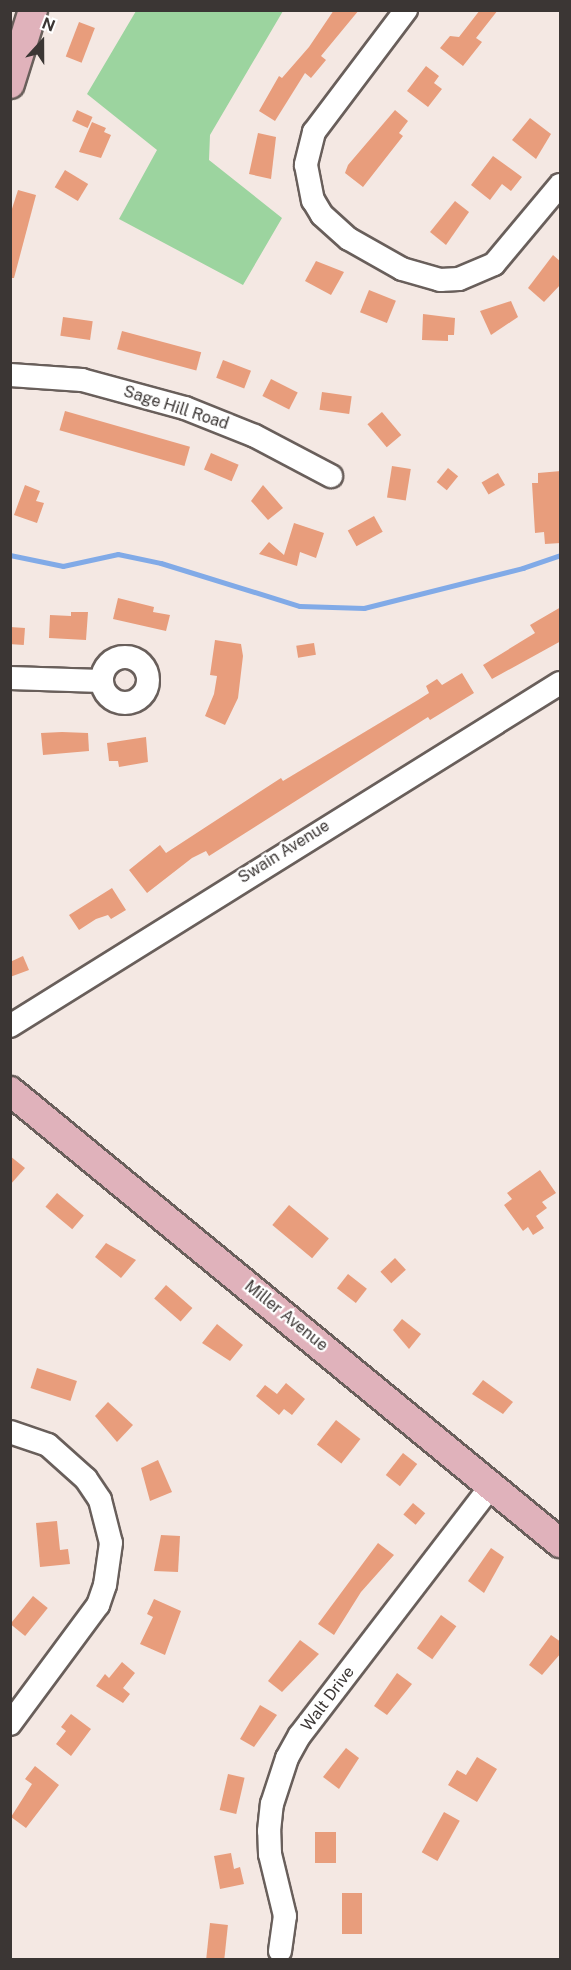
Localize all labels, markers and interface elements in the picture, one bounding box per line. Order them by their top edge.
north arrow [12,12,72,72]
text: N [39,14,58,36]
street label: Sage Hill Road [121,382,231,434]
street label: Swain Avenue [235,816,333,888]
street label: Miller Avenue [241,1277,331,1355]
street label: Walt Drive [297,1663,359,1735]

